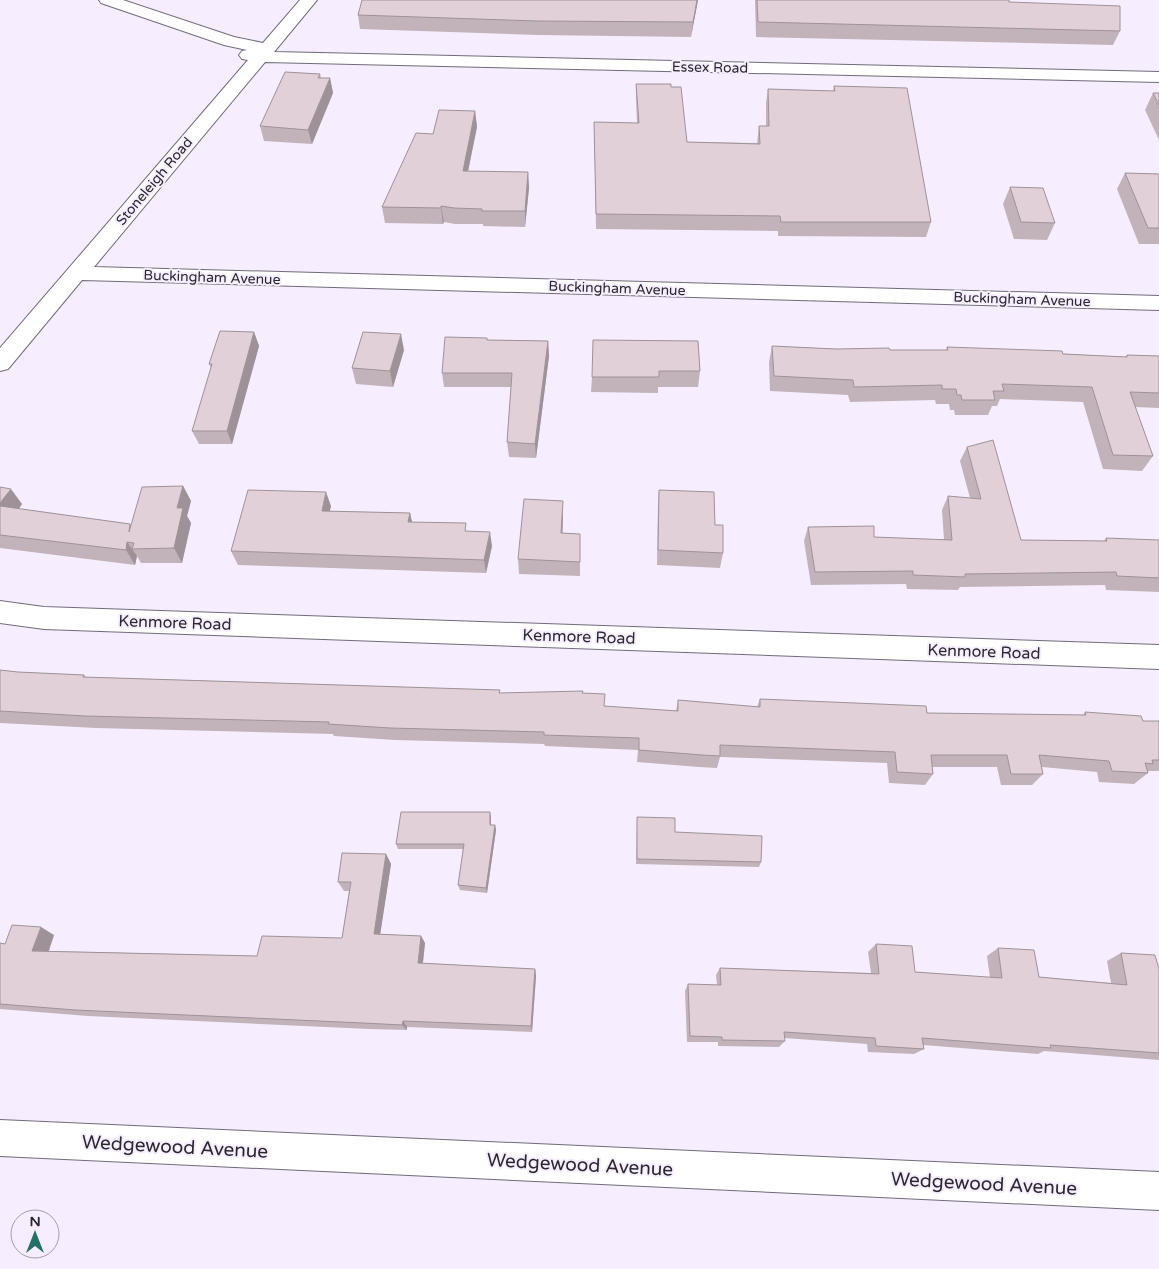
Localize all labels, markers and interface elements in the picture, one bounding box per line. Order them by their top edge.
street label: Essex Road [672,58,748,77]
street label: Stoneleigh Road [113,134,196,229]
street label: Buckingham Avenue [143,267,281,288]
street label: Buckingham Avenue [548,278,686,299]
street label: Buckingham Avenue [953,289,1091,310]
street label: Kenmore Road [118,611,232,635]
street label: Kenmore Road [522,625,636,649]
street label: Kenmore Road [927,640,1041,664]
street label: Wedgewood Avenue [81,1131,269,1163]
street label: Wedgewood Avenue [486,1149,674,1181]
street label: Wedgewood Avenue [890,1168,1078,1200]
north arrow [10,1209,60,1259]
text: N [29,1213,41,1230]

